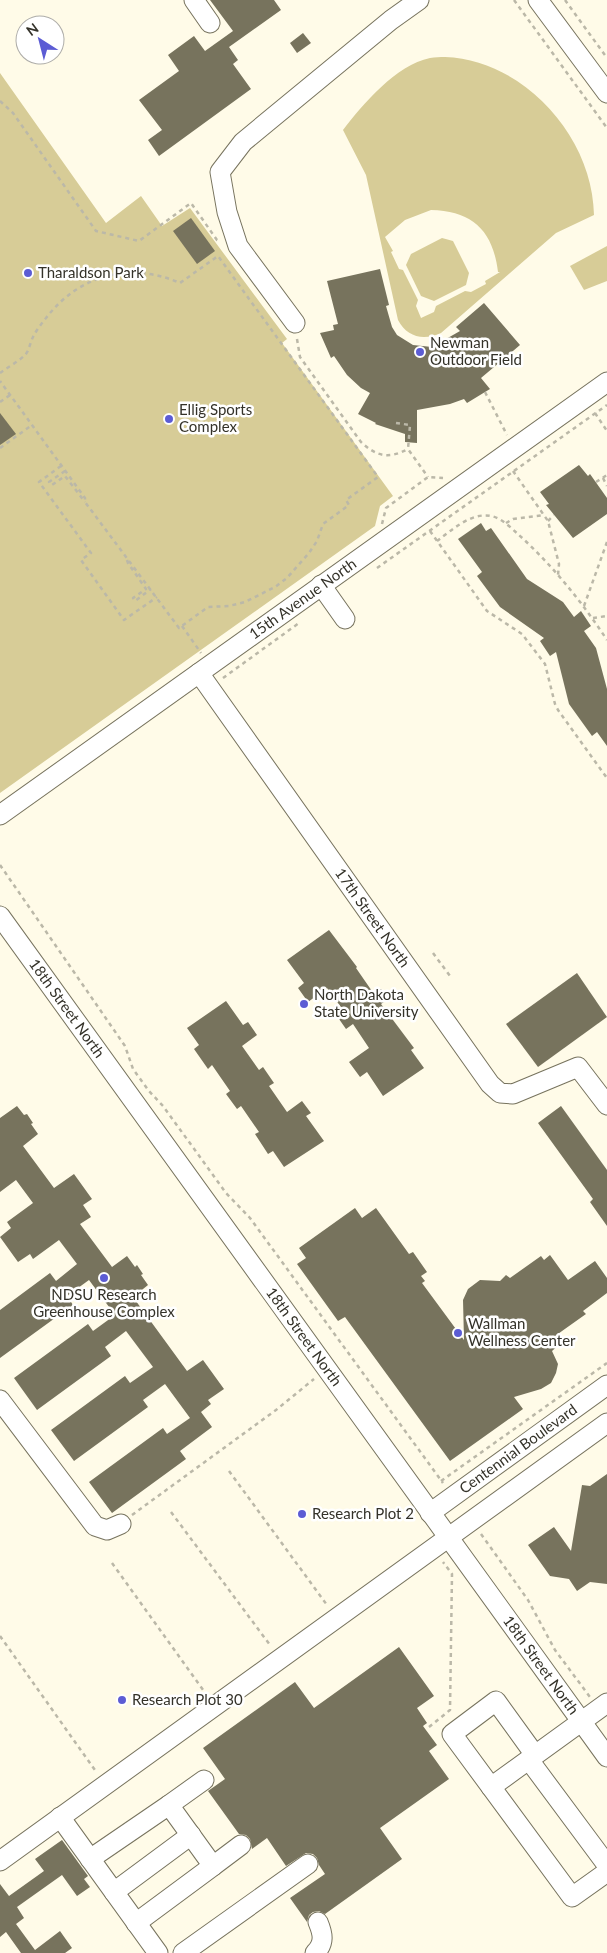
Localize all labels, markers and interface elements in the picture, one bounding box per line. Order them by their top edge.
north arrow [15,15,65,65]
text: N [23,19,41,39]
place label: Tharaldson Park [38,263,144,281]
marker: Tharaldson Park [22,267,34,279]
place label: Newman Outdoor Field [430,333,522,368]
marker: Newman Outdoor Field [414,346,426,358]
place label: Ellig Sports Complex [179,400,252,435]
marker: Ellig Sports Complex [163,413,175,425]
street label: 15th Avenue North [245,554,359,642]
street label: 17th Street North [332,864,414,970]
street label: 18th Street North [26,955,109,1061]
place label: North Dakota State University [314,985,419,1020]
marker: North Dakota State University [298,998,310,1010]
marker: NDSU Research Greenhouse Complex [98,1272,110,1284]
street label: 18th Street North [263,1283,346,1389]
place label: NDSU Research Greenhouse Complex [33,1285,175,1320]
place label: Wallman Wellness Center [468,1314,576,1349]
marker: Wallman Wellness Center [452,1327,464,1339]
street label: Centennial Boulevard [455,1400,580,1497]
place label: Research Plot 2 [312,1504,414,1522]
marker: Research Plot 2 [296,1508,308,1520]
street label: 18th Street North [500,1612,583,1718]
place label: Research Plot 30 [132,1690,243,1708]
marker: Research Plot 30 [116,1694,128,1706]

